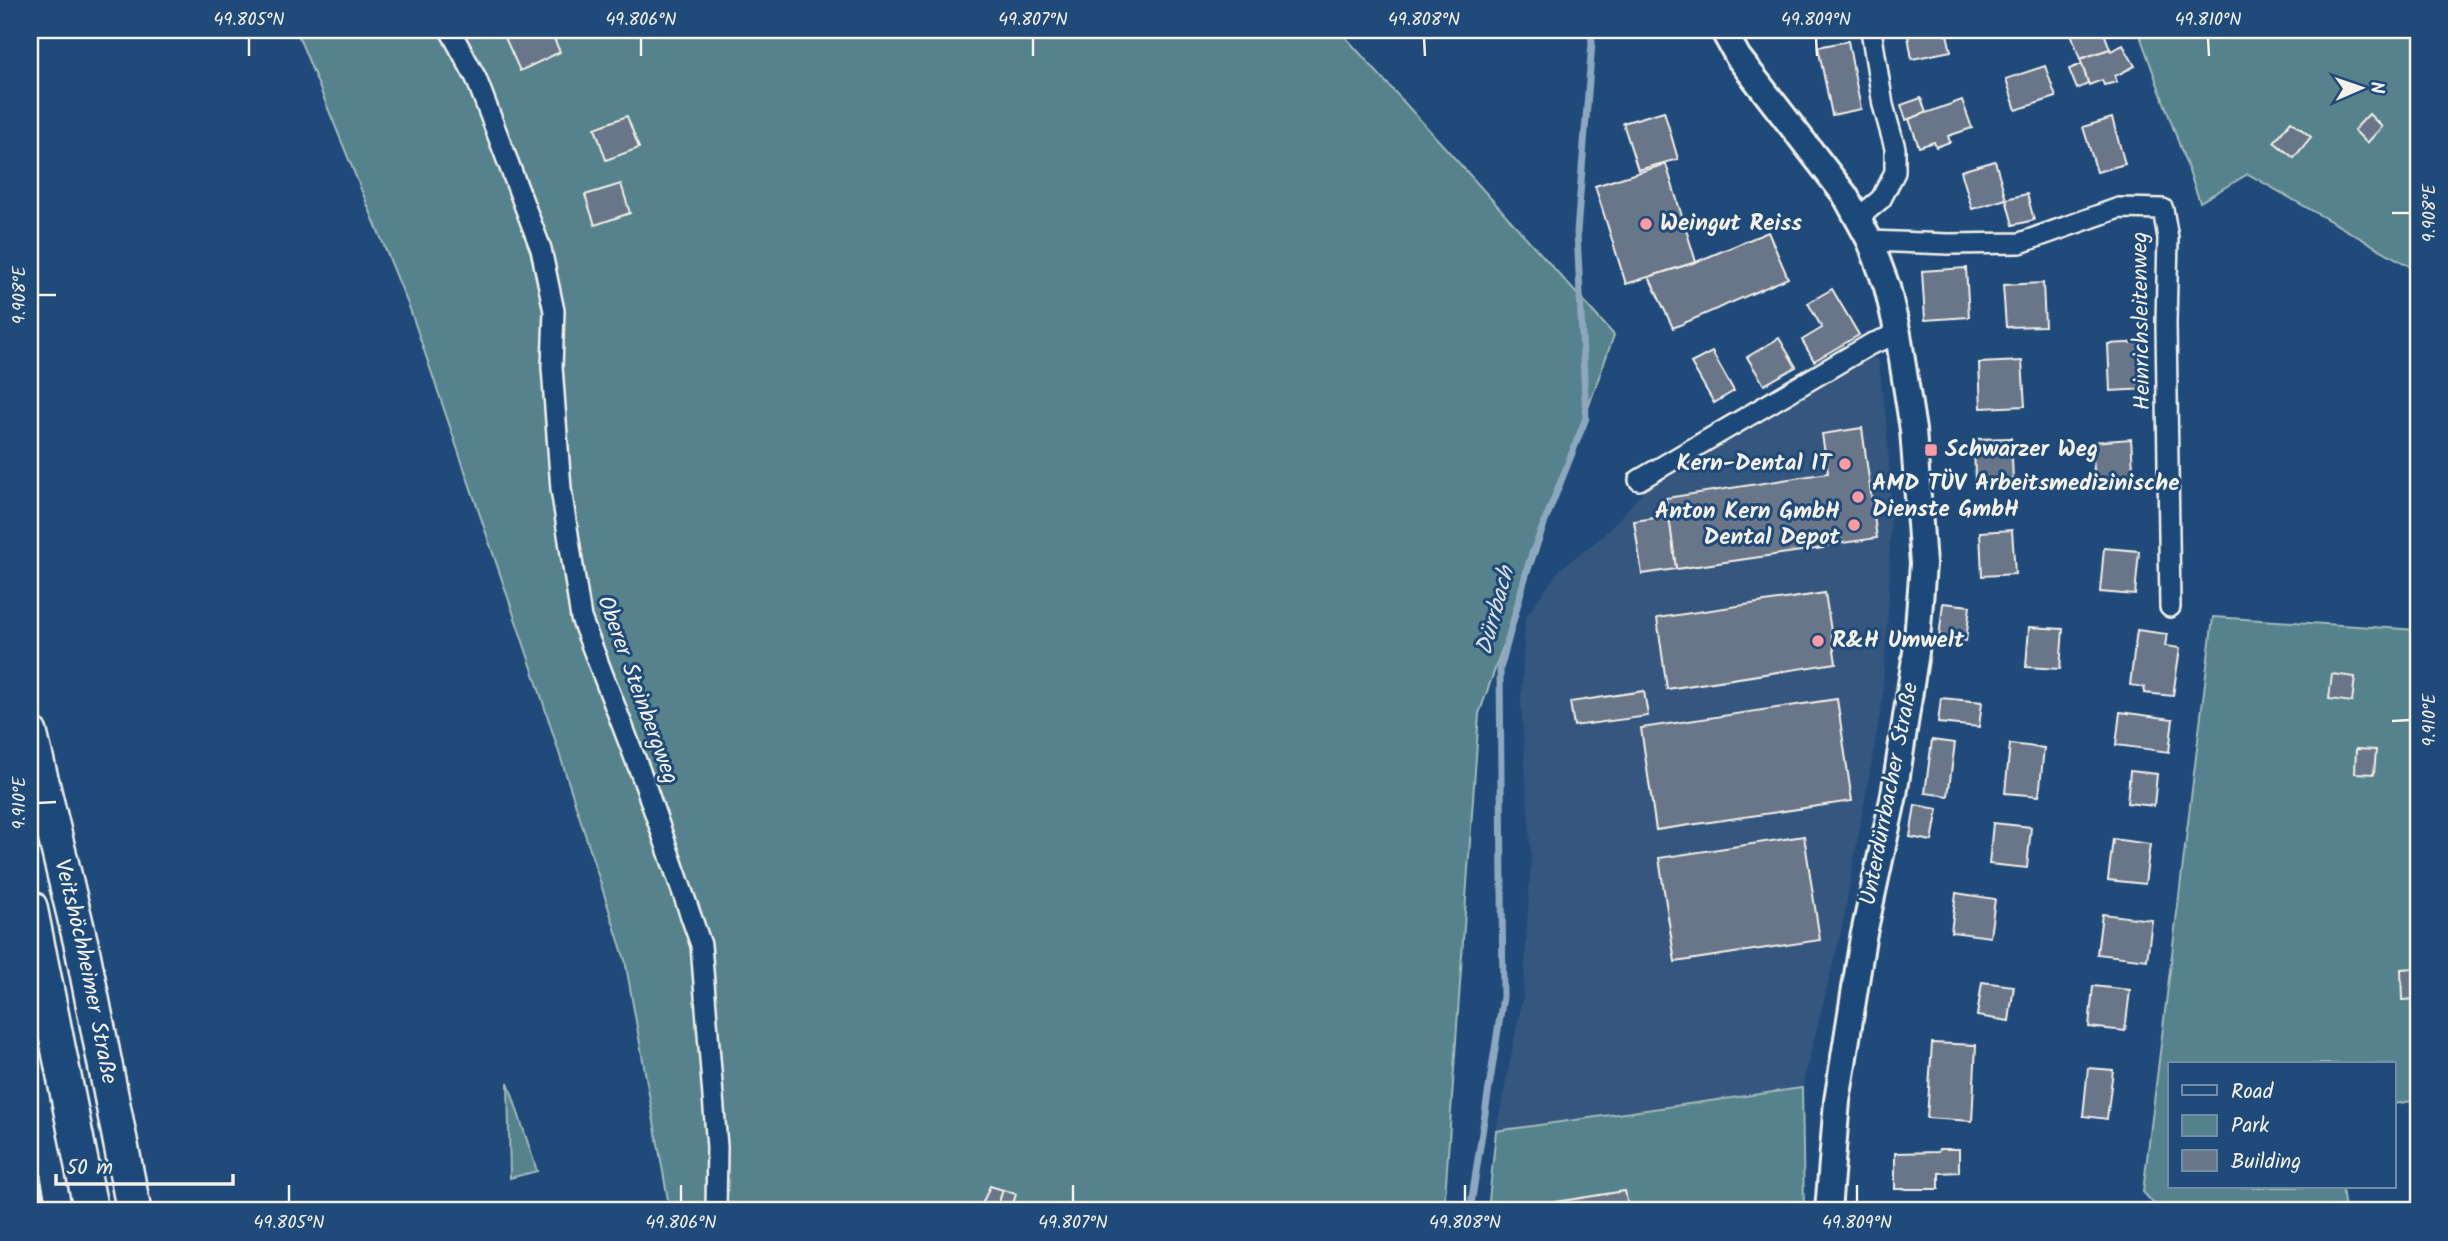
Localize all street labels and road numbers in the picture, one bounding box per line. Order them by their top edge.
street label: Heinrichsleitenweg [2122,231,2162,411]
street label: Oberer Steinbergweg [586,591,688,789]
street label: Unterdürrbacher Straße [1851,679,1929,909]
street label: Veitshöchheimer Straße [43,856,127,1087]

